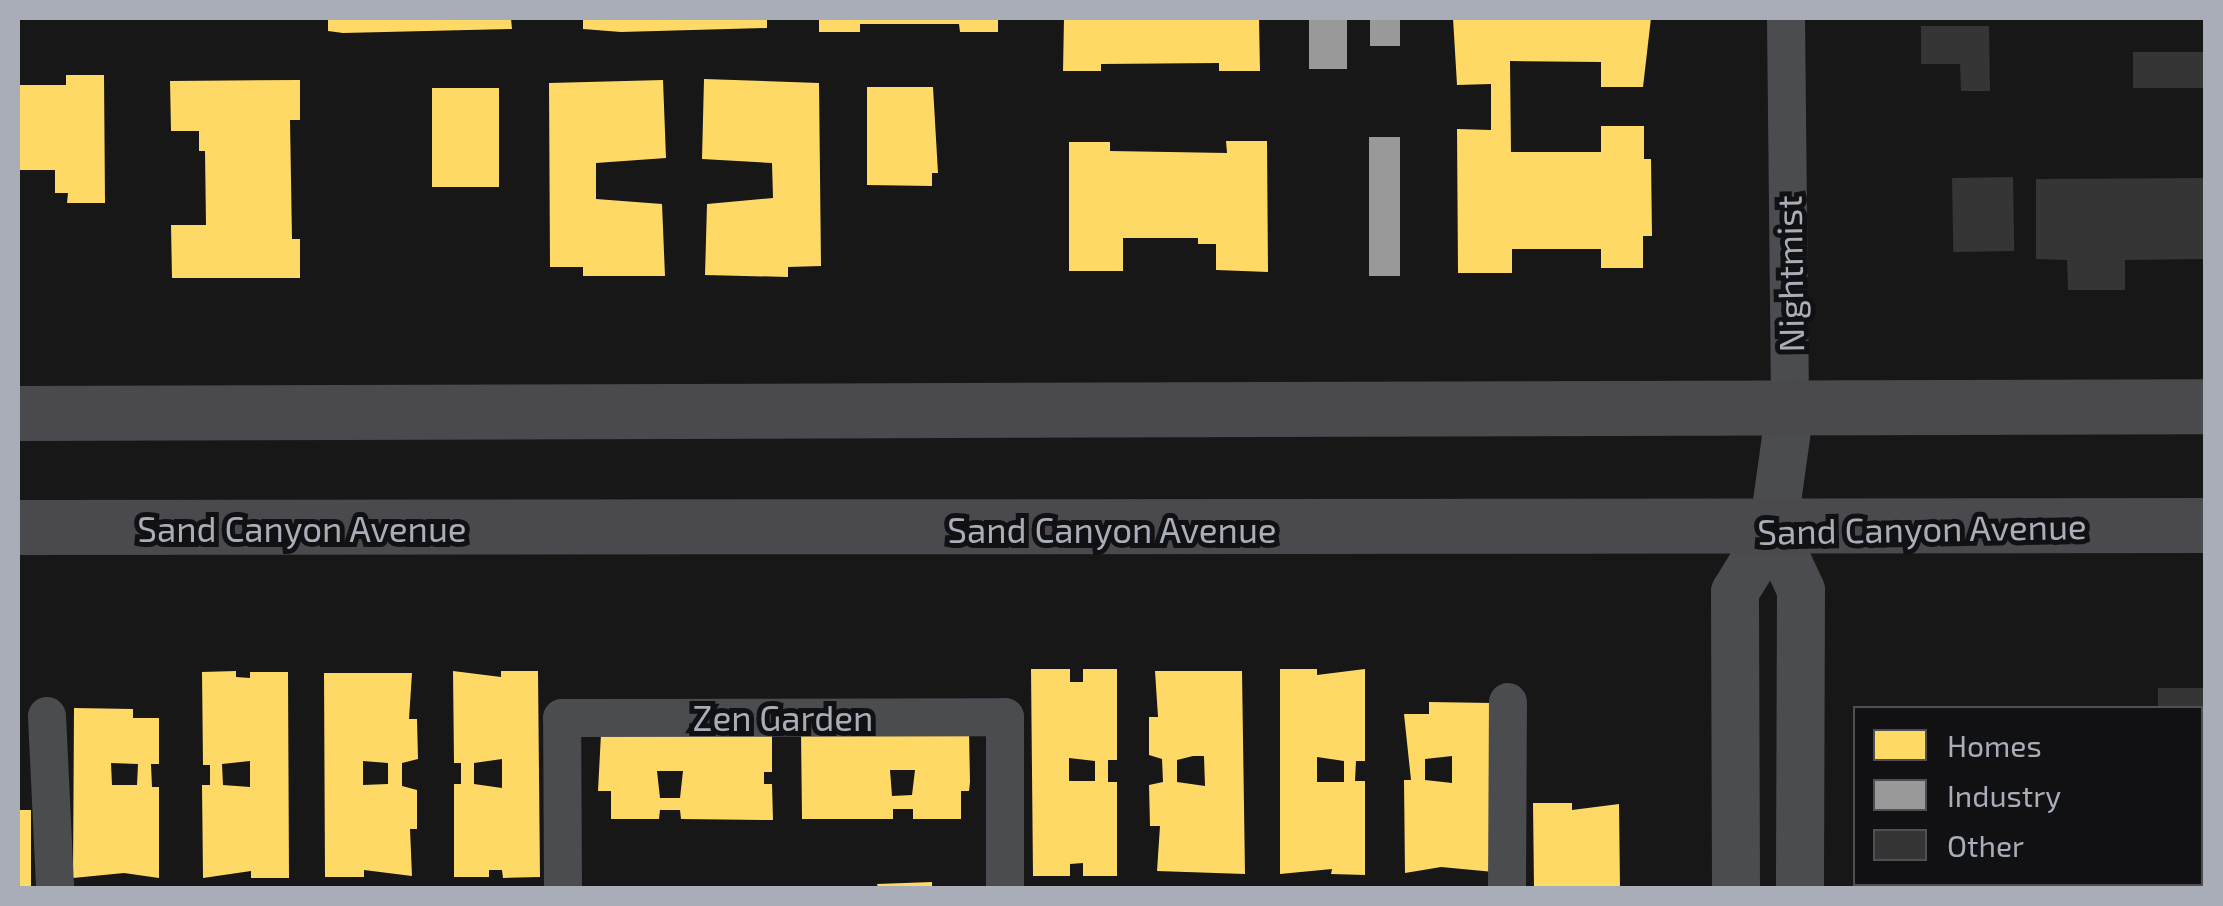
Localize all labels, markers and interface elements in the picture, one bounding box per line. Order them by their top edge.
street label: Nightmist [1767,195,1811,353]
street label: Sand Canyon Avenue [1757,504,2087,552]
street label: Sand Canyon Avenue [137,507,467,549]
street label: Sand Canyon Avenue [947,508,1277,550]
street label: Zen Garden [693,696,873,738]
legend [1853,706,2203,886]
text: Homes [1947,727,2042,763]
text: Industry [1947,777,2061,813]
text: Other [1947,827,2024,863]

